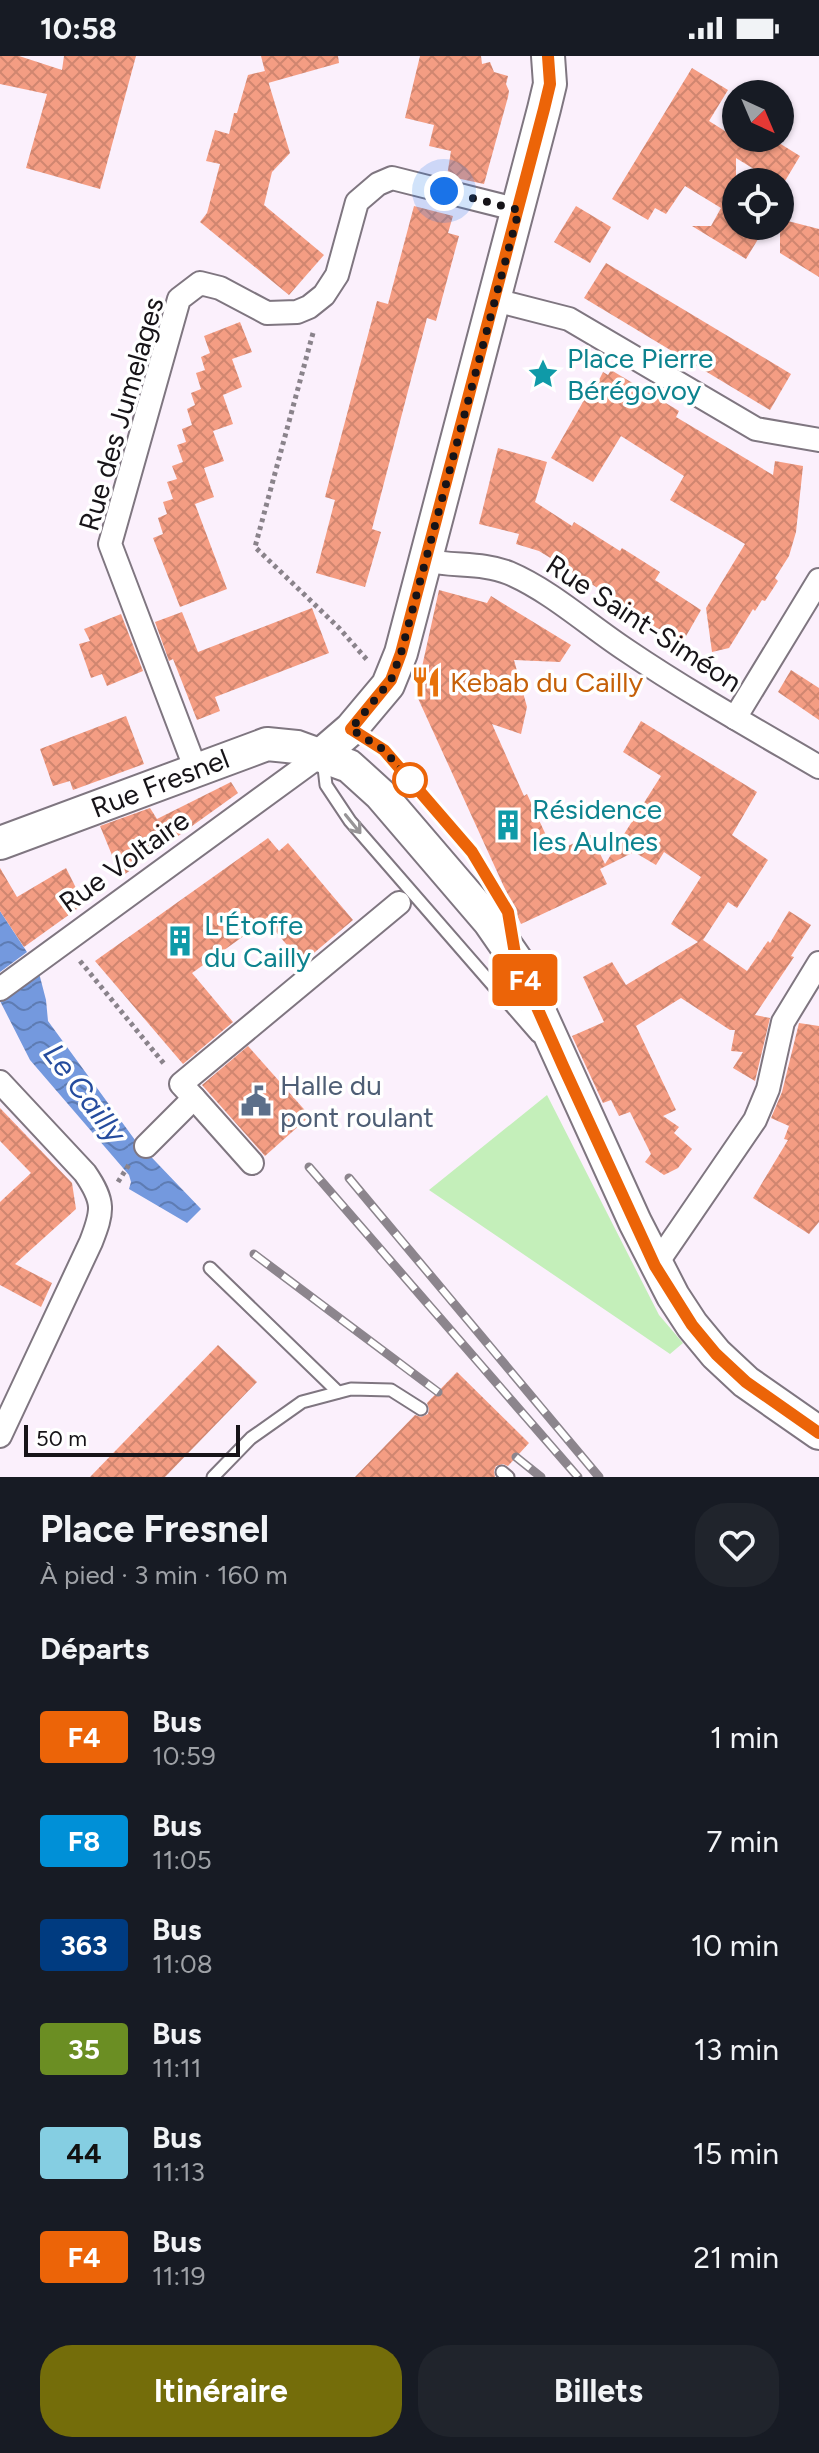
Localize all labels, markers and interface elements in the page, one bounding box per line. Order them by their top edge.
text: 10:58 [40,10,117,47]
north arrow [722,80,794,152]
map controls [722,80,794,240]
button: locate [722,168,794,240]
your location [424,171,464,211]
street label: Rue des Jumelages [71,293,171,535]
place label: Place Pierre Bérégovoy [567,341,713,407]
place icon: Place Pierre Bérégovoy [526,357,560,391]
street label: Rue Saint-Siméon [540,547,748,699]
restaurant icon: Kebab du Cailly [409,665,443,699]
place label: Kebab du Cailly [450,665,643,699]
street label: Rue Fresnel [86,741,234,825]
unlabelled marker [393,763,427,797]
place label: Résidence les Aulnes [532,792,662,858]
street label: Rue Voltaire [52,803,196,919]
building icon: Résidence les Aulnes [491,808,525,842]
one-way arrow [344,813,362,833]
place label: L'Étoffe du Cailly [204,908,311,974]
building icon: L'Étoffe du Cailly [163,924,197,958]
line badge: F4 [489,954,561,1006]
text: F4 [508,963,542,997]
water label: Le Cailly [36,1036,135,1151]
place label: Halle du pont roulant [280,1068,434,1134]
public building icon: Halle du pont roulant [239,1084,273,1118]
scale bar [24,1421,240,1457]
text: 50 m [36,1425,87,1452]
button: heart [695,1503,779,1587]
text: Place Fresnel [40,1506,269,1552]
text: À pied · 3 min · 160 m [40,1559,288,1591]
text: Départs [40,1630,149,1667]
text: Bus [152,1703,201,1740]
text: 1 min [710,1719,779,1756]
text: F4 [67,1720,101,1754]
text: 10:59 [152,1740,216,1772]
text: Bus [152,1807,201,1844]
text: 7 min [706,1823,779,1860]
text: F8 [68,1824,100,1858]
text: 11:05 [152,1844,212,1876]
text: Bus [152,1911,201,1948]
text: 10 min [691,1927,779,1964]
text: 363 [60,1928,108,1962]
text: 11:08 [152,1948,213,1980]
text: Bus [152,2015,201,2052]
text: 13 min [694,2031,779,2068]
text: 35 [68,2032,100,2066]
text: 11:11 [152,2052,202,2084]
text: Bus [152,2119,201,2156]
text: 15 min [693,2135,779,2172]
text: 44 [66,2136,102,2170]
text: 11:13 [152,2156,205,2188]
text: Bus [152,2223,201,2260]
text: 21 min [693,2239,779,2276]
text: F4 [67,2240,101,2274]
text: 11:19 [152,2260,206,2292]
button: Itinéraire [40,2345,402,2437]
button: Billets [418,2345,779,2437]

